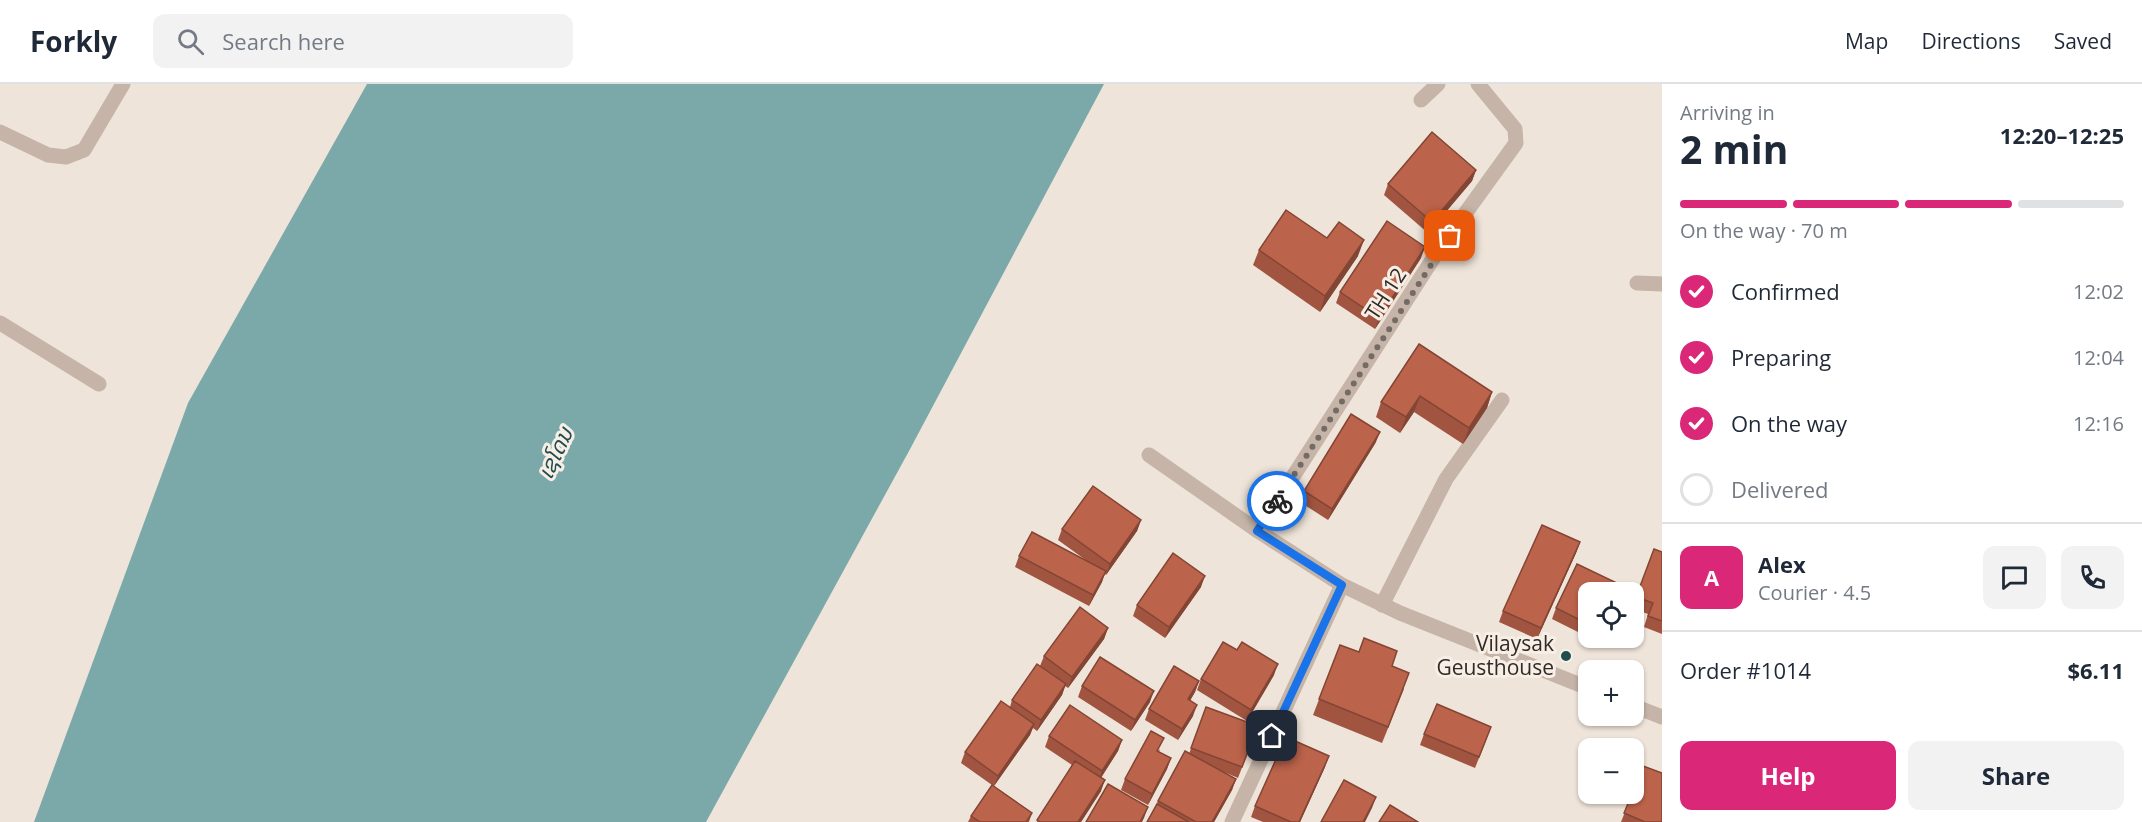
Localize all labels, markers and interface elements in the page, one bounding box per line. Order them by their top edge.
search box [153,14,573,68]
text: Forkly [30,22,117,60]
icon: search [174,25,207,58]
text: Search here [222,26,345,56]
text: Map [1845,27,1888,55]
text: Directions [1921,27,2021,55]
text: Saved [2054,27,2112,55]
text: Arriving in [1680,99,1775,126]
text: 12:20–12:25 [2000,120,2124,150]
text: 2 min [1680,122,1788,175]
pin [1424,210,1475,261]
text: On the way · 70 m [1680,217,1848,244]
icon: bag [1433,219,1466,252]
street label: TH 12 [1358,262,1412,325]
icon: check [1680,275,1713,308]
text: Confirmed [1731,276,1840,306]
text: 12:02 [2073,278,2124,305]
icon: check [1680,341,1713,374]
text: Preparing [1731,342,1831,372]
text: 12:04 [2073,344,2124,371]
icon: check [1680,407,1713,440]
text: On the way [1731,408,1847,438]
text: 12:16 [2073,410,2124,437]
water label: ເຊໂດນ [529,421,580,483]
courier [1247,471,1307,531]
text: Delivered [1731,474,1829,504]
icon: bike [1261,485,1294,518]
button: chat [1983,546,2046,609]
button: phone [2061,546,2124,609]
text: Alex [1758,549,1806,579]
text: A [1704,562,1719,592]
text: Courier · 4.5 [1758,579,1871,606]
map controls [1578,582,1644,804]
button: locate [1578,582,1644,648]
place label: Vilaysak Geusthouse [1436,629,1554,681]
marker: Vilaysak Geusthouse [1559,649,1573,663]
text: Order #1014 [1680,655,1811,685]
text: $6.11 [2067,655,2124,685]
button: + [1578,660,1644,726]
pin [1246,710,1297,761]
icon: home [1255,719,1288,752]
button: − [1578,738,1644,804]
button: Help [1680,741,1896,810]
button: Share [1908,741,2124,810]

